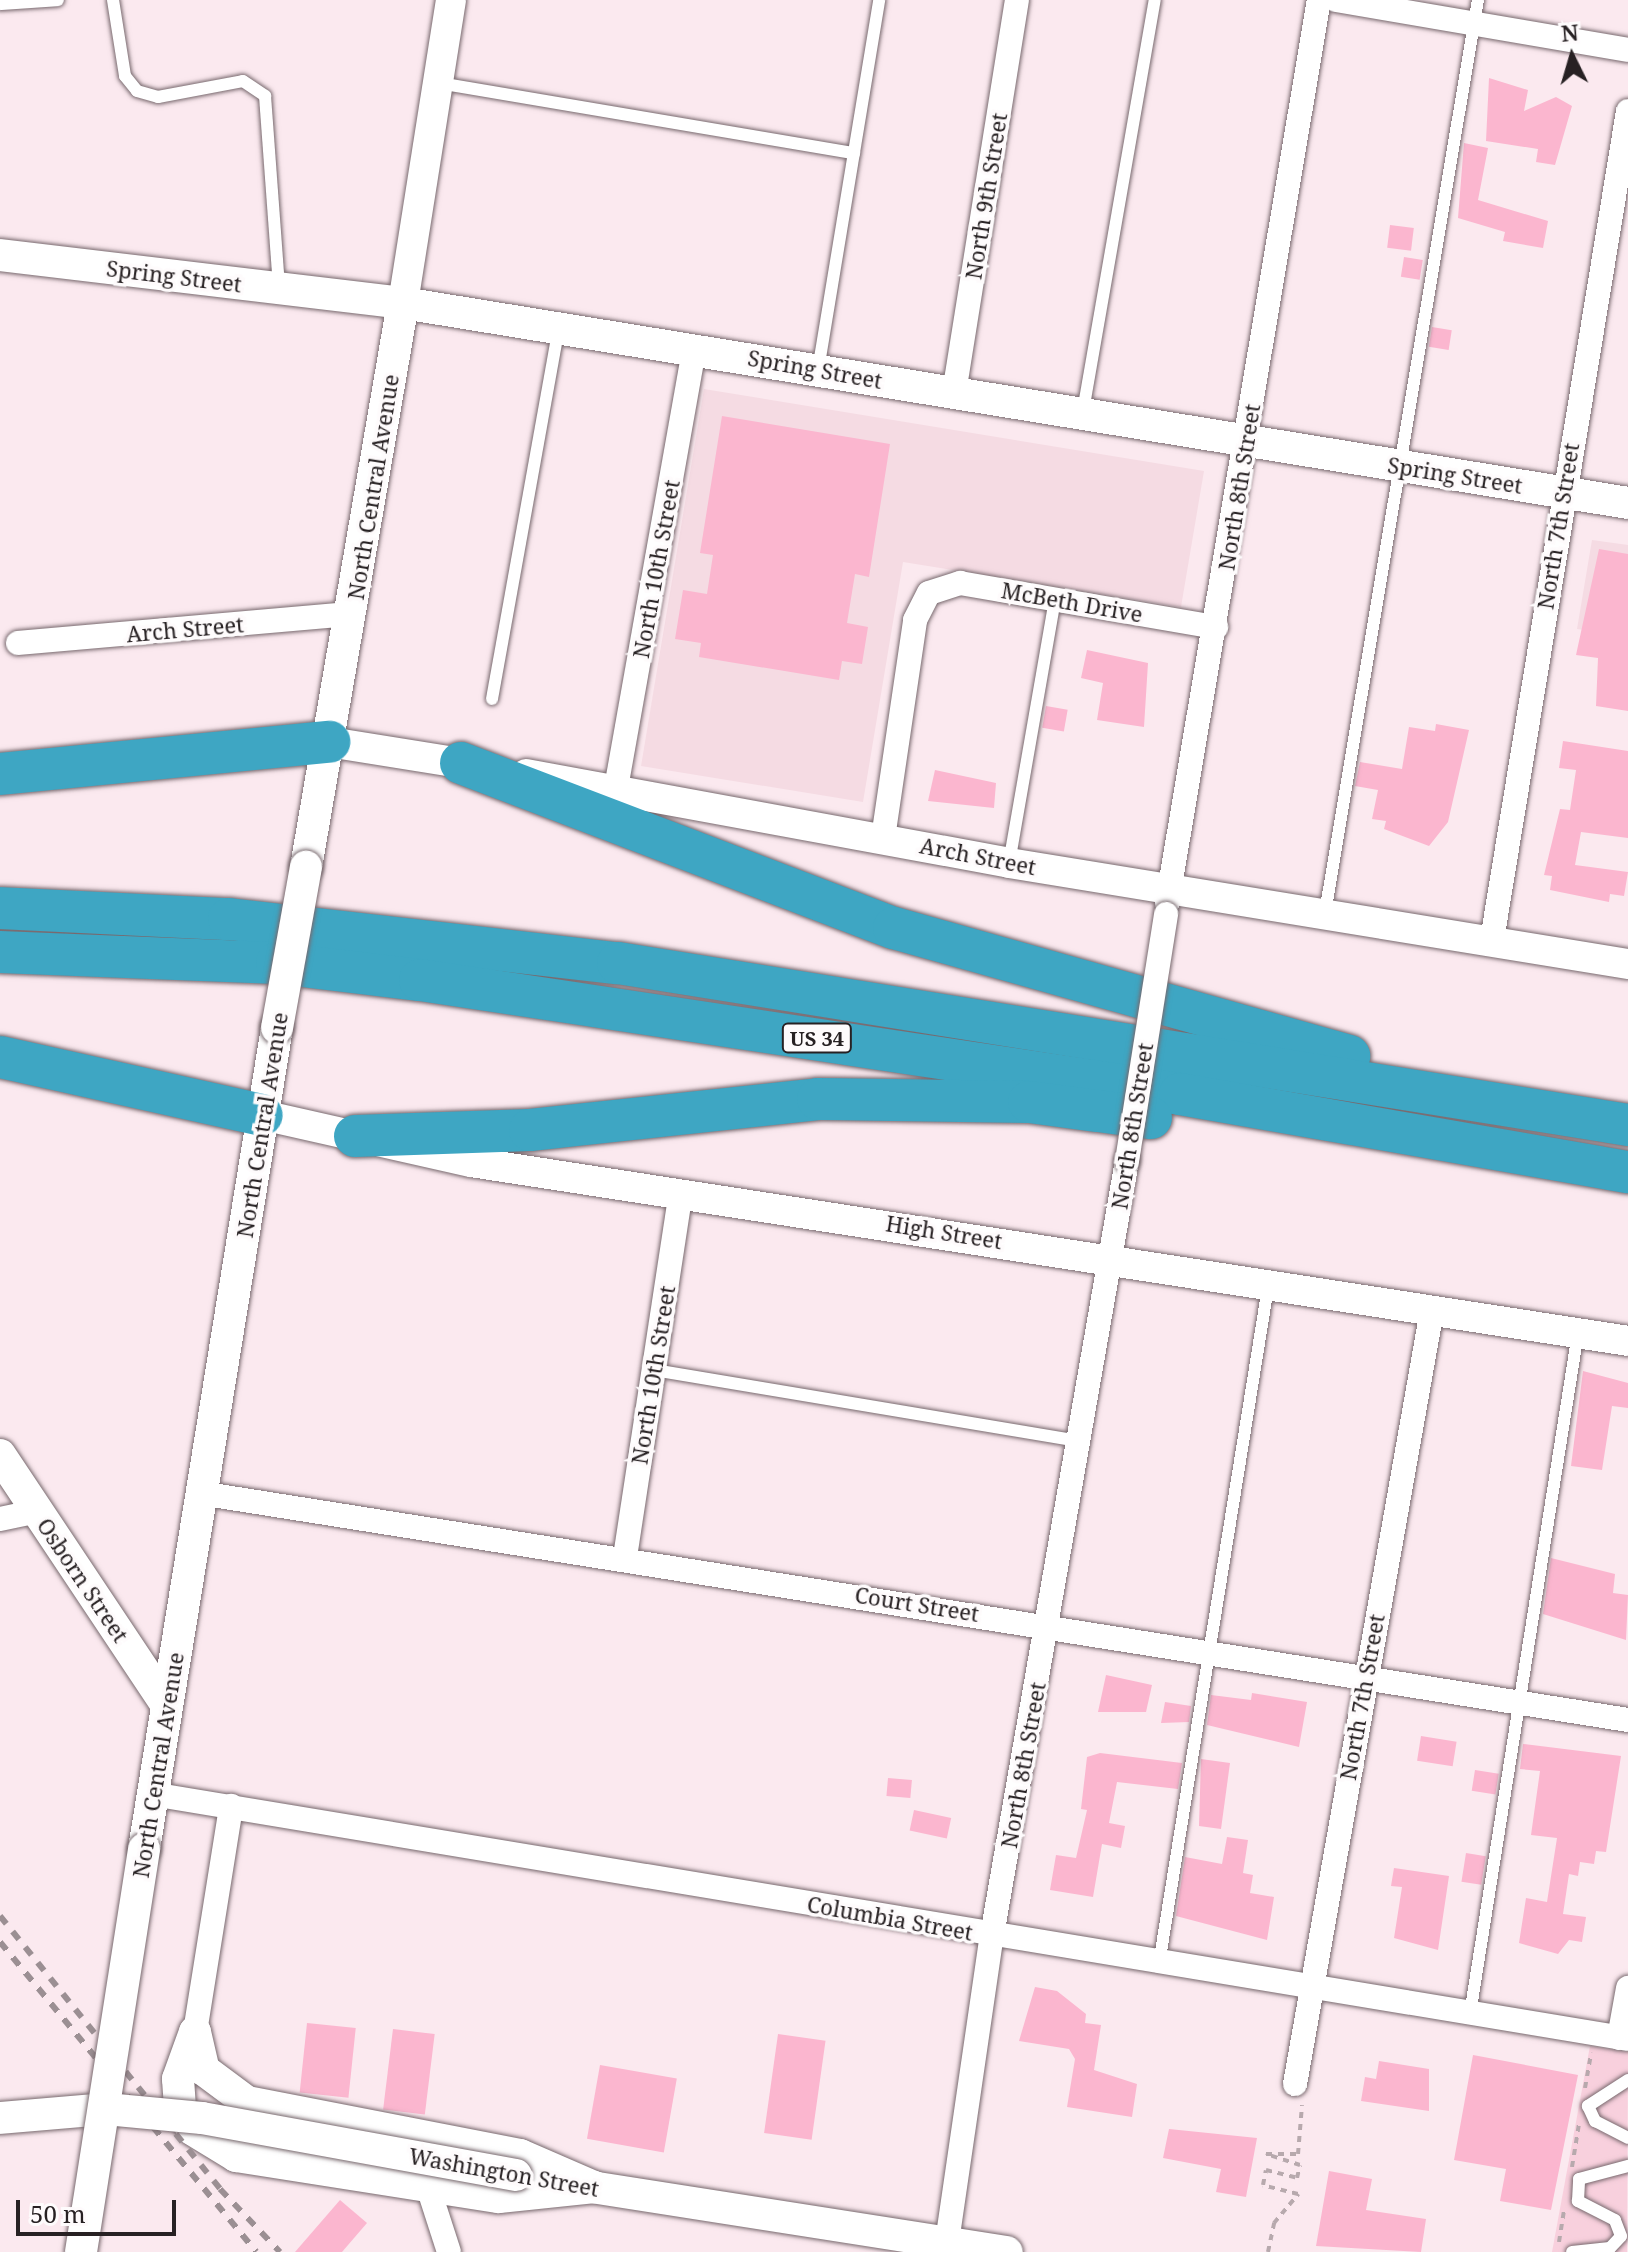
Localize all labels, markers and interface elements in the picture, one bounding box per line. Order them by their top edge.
north arrow [1532,16,1612,96]
text: N [1560,16,1580,48]
street label: North 9th Street [960,111,1012,281]
street label: Spring Street [105,255,243,297]
street label: Spring Street [746,344,884,394]
street label: North Central Avenue [342,372,404,602]
street label: North 8th Street [1213,402,1265,572]
street label: North 7th Street [1532,441,1584,611]
street label: Spring Street [1386,451,1524,499]
street label: North 10th Street [627,478,685,660]
street label: McBeth Drive [999,577,1145,627]
street label: Arch Street [125,611,245,647]
street label: Arch Street [918,832,1038,880]
street label: North Central Avenue [231,1010,293,1240]
road number: US 34 [781,1022,853,1054]
street label: North 8th Street [1106,1041,1158,1211]
street label: High Street [884,1210,1004,1254]
street label: North 10th Street [626,1284,680,1466]
street label: Osborn Street [32,1513,134,1647]
street label: Court Street [853,1581,981,1627]
street label: North 7th Street [1334,1612,1390,1782]
street label: North Central Avenue [127,1650,189,1880]
street label: North 8th Street [995,1680,1051,1850]
street label: Columbia Street [805,1890,975,1946]
street label: Washington Street [407,2142,601,2202]
scale bar [20,2184,180,2234]
text: 50 m [30,2197,86,2230]

